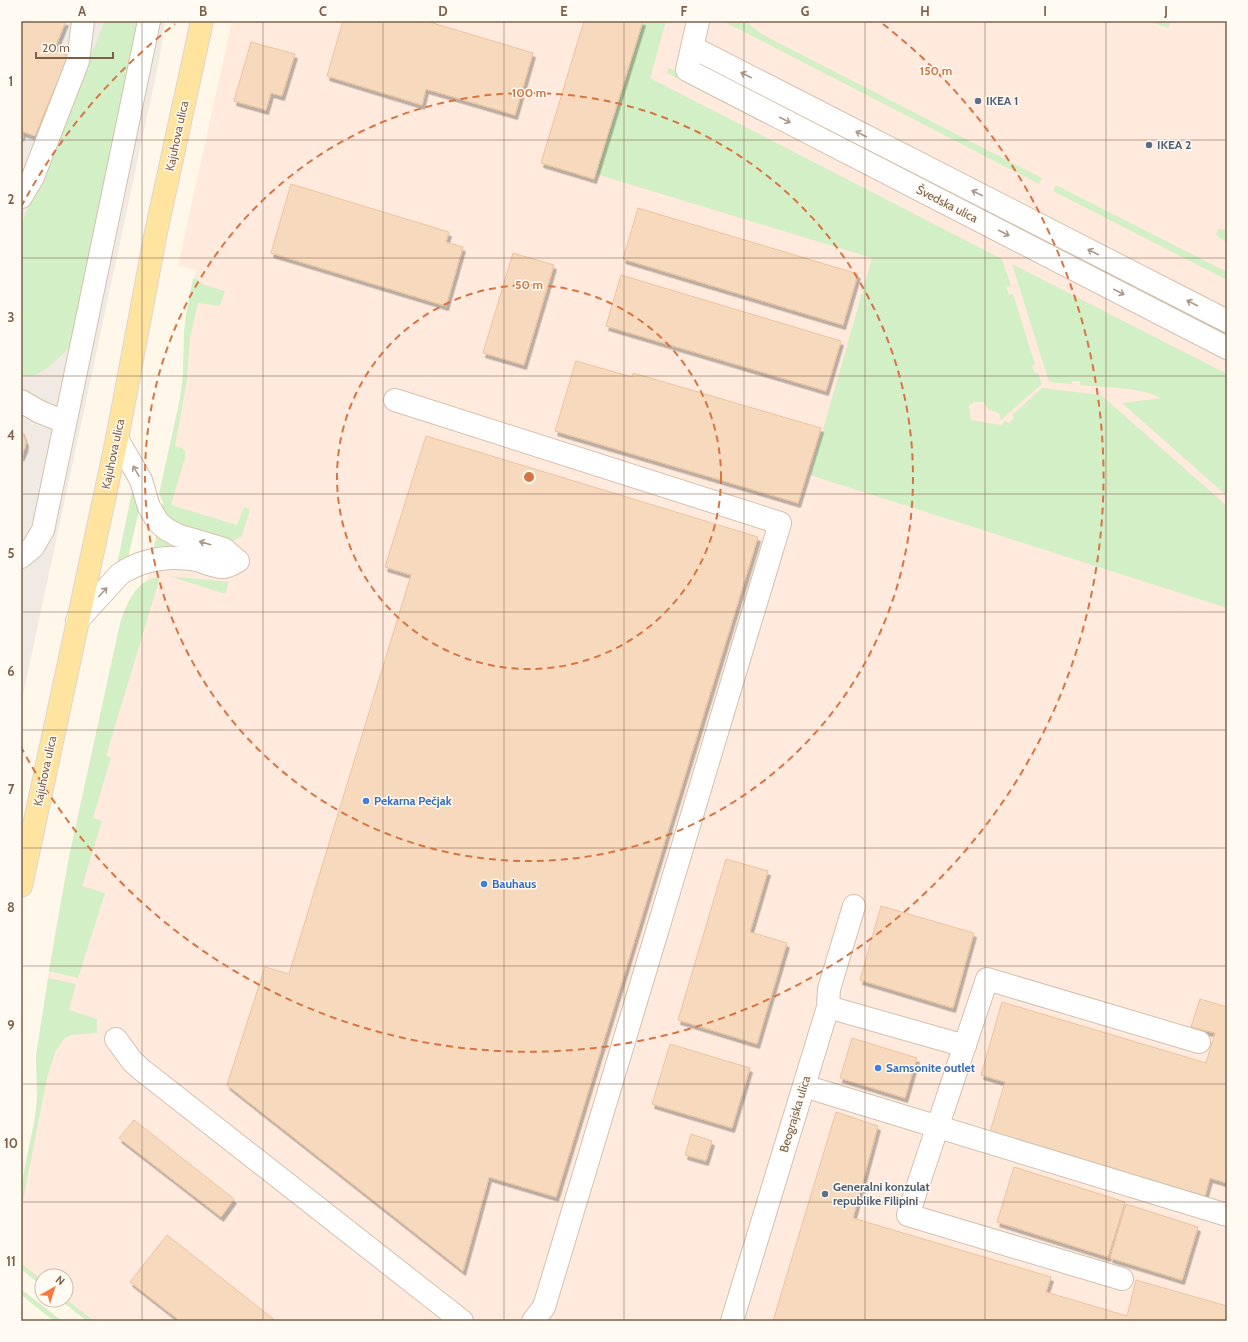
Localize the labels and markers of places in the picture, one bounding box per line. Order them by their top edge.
place label: IKEA 1 [986,93,1018,108]
marker: IKEA 1 [973,96,983,106]
place label: IKEA 2 [1157,137,1191,152]
marker: IKEA 2 [1144,140,1154,150]
centre of rings [522,470,536,484]
place label: Pekarna Pečjak [374,793,452,808]
marker: Pekarna Pečjak [361,796,371,806]
place label: Bauhaus [492,876,536,891]
marker: Bauhaus [479,879,489,889]
place label: Samsonite outlet [886,1060,975,1075]
marker: Samsonite outlet [873,1063,883,1073]
place label: Generalni konzulat republike Filipini [833,1179,930,1208]
marker: Generalni konzulat republike Filipini [820,1189,830,1199]

